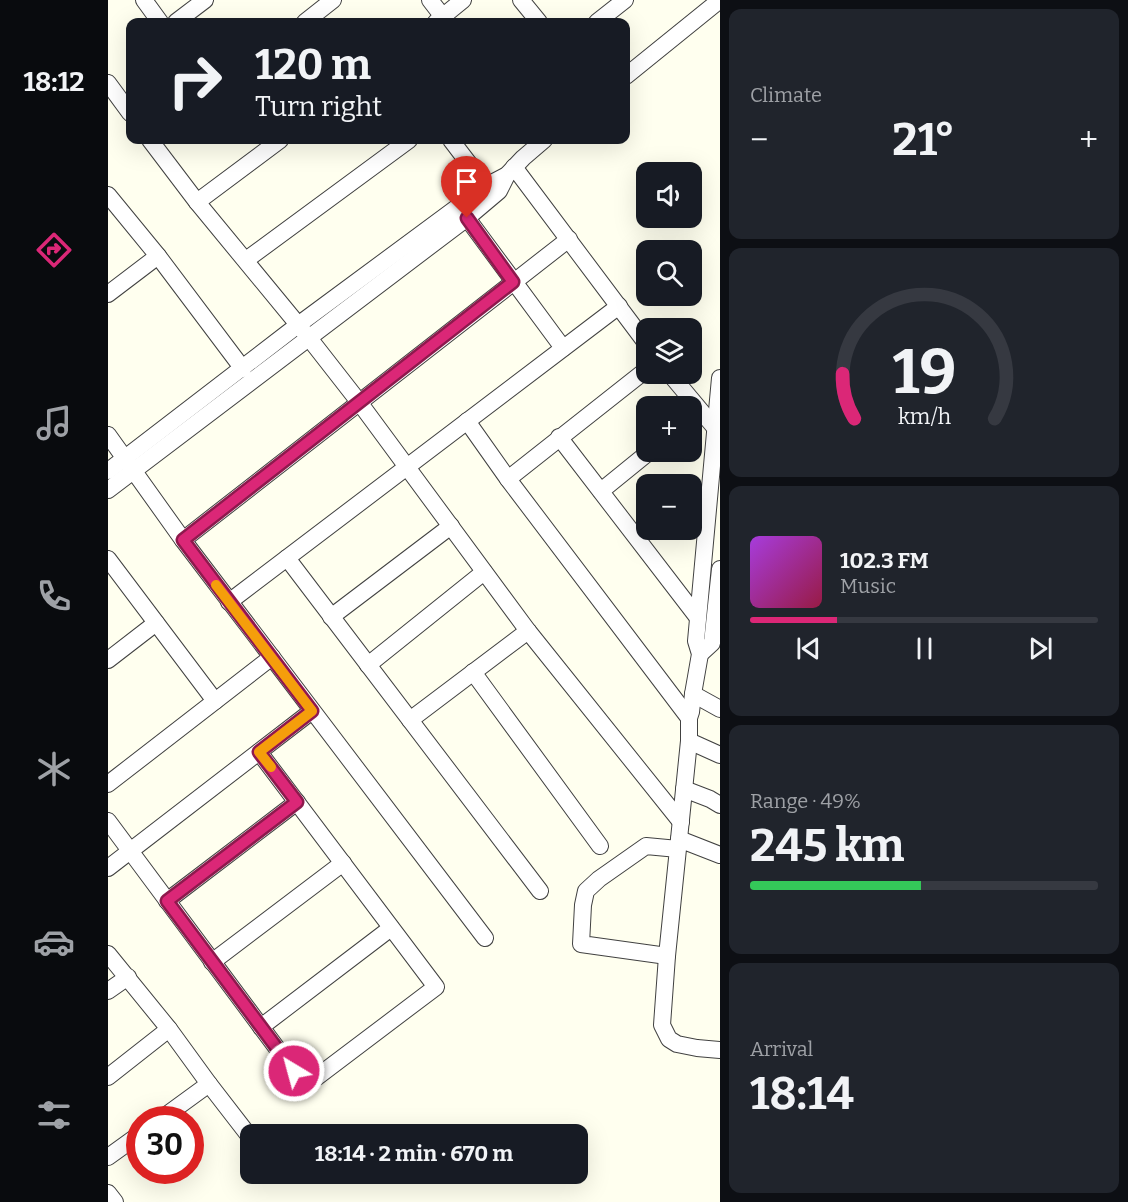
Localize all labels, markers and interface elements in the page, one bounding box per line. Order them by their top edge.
text: 120 m [255,40,371,90]
icon: right [156,42,234,120]
text: 18:12 [23,66,85,98]
text: Climate [750,83,822,107]
text: Turn right [255,91,382,123]
text: 21° [892,113,955,167]
text: − [750,120,768,160]
text: + [1079,120,1098,160]
pin [441,156,492,218]
map controls [636,162,702,540]
button: sound [636,162,702,228]
icon: arrive [450,165,483,198]
icon: directions [33,229,75,271]
button: search [636,240,702,306]
button: layers [636,318,702,384]
text: 19 [892,336,956,411]
button: + [636,396,702,462]
icon: music [33,402,75,444]
text: km/h [897,405,951,431]
button: − [636,474,702,540]
text: 102.3 FM [840,547,929,574]
text: Music [840,574,896,598]
icon: phone [33,575,75,617]
icon: previous [792,632,825,665]
icon: pause [908,632,941,665]
icon: next [1024,632,1057,665]
icon: climate [33,748,75,790]
text: Range · 49% [750,789,861,813]
text: 245 km [750,819,905,873]
icon: car [33,921,75,963]
text: Arrival [750,1037,813,1061]
position arrow [262,1039,326,1103]
text: 18:14 [750,1067,854,1121]
icon: filters [33,1094,75,1136]
speed limit sign: 30 [126,1106,204,1184]
text: 18:14 · 2 min · 670 m [315,1140,513,1167]

